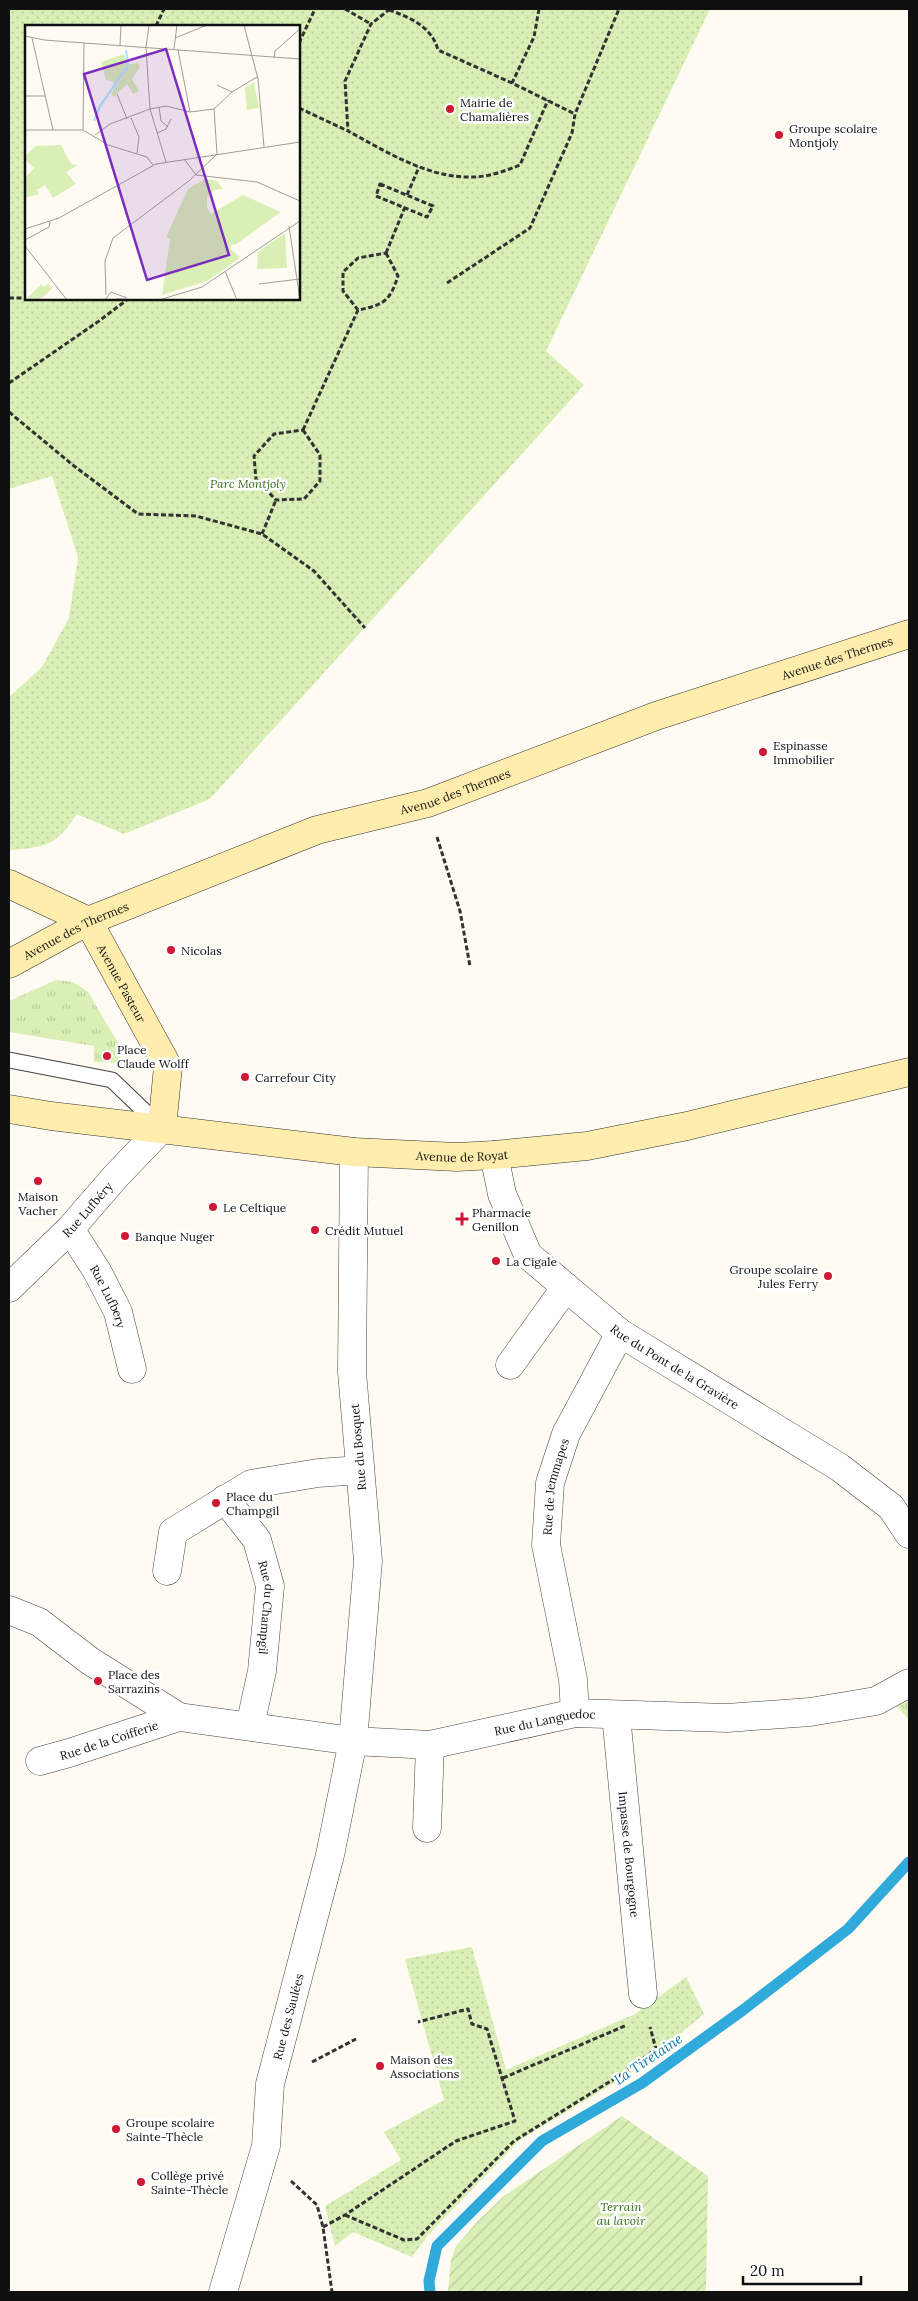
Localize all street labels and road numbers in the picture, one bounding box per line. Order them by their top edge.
street label: Avenue des Thermes [779,632,895,683]
street label: Avenue des Thermes [398,765,513,817]
street label: Avenue des Thermes [20,898,131,963]
street label: Avenue Pasteur [94,941,150,1025]
street label: Avenue de Royat [415,1146,509,1165]
street label: Rue Lufbéry [59,1178,116,1240]
street label: Rue Lufbery [87,1262,129,1330]
street label: Rue du Pont de la Gravière [608,1321,742,1412]
street label: Rue du Bosquet [347,1403,369,1491]
street label: Rue de Jemmapes [539,1436,572,1536]
street label: Rue du Champgil [256,1559,278,1655]
street label: Rue du Languedoc [493,1706,596,1738]
street label: Rue de la Coifferie [58,1717,160,1763]
street label: Impasse de Bourgogne [616,1791,643,1919]
street label: Rue des Saulées [269,1971,306,2061]

